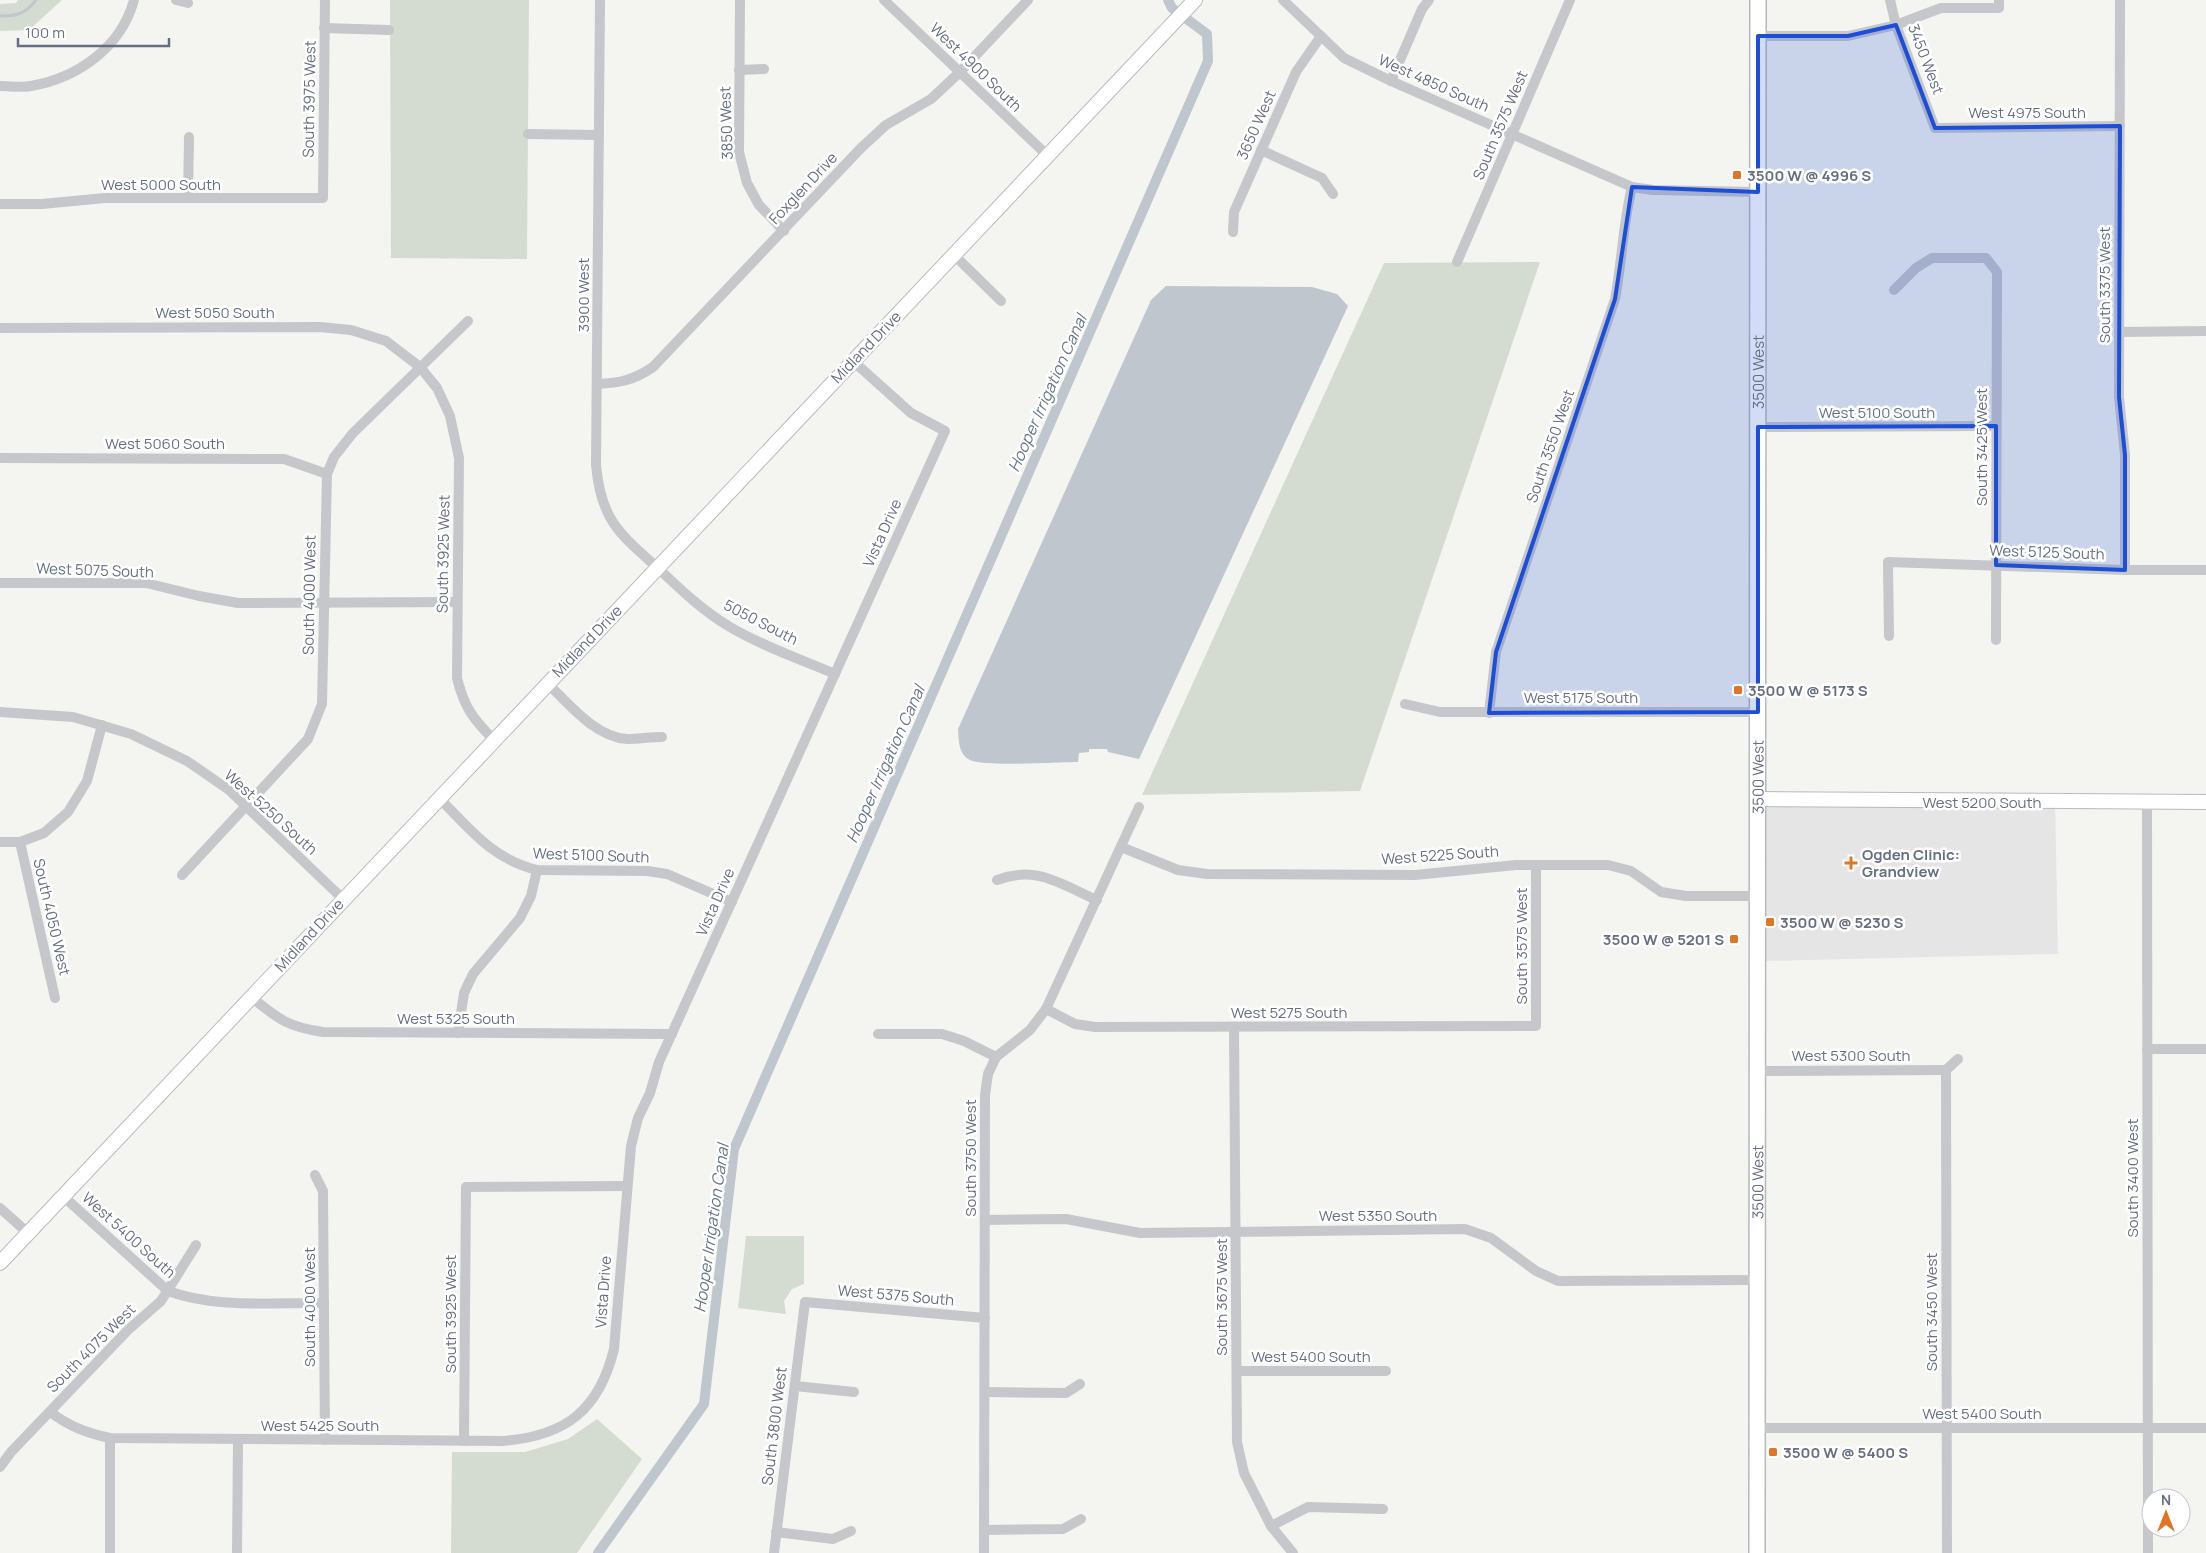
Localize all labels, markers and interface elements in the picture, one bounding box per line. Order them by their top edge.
scale bar [18,15,169,47]
street label: West 4900 South [926,18,1027,116]
street label: 3450 West [1903,21,1949,97]
text: 100 m [25,22,65,43]
street label: South 3975 West [297,40,321,158]
street label: West 4850 South [1375,49,1493,117]
street label: South 3575 West [1467,67,1533,183]
street label: 3850 West [714,86,738,160]
street label: 3650 West [1231,87,1281,163]
street label: West 4975 South [1968,102,2086,123]
street label: Foxglen Drive [764,147,842,229]
place label: 3500 W @ 4996 S [1747,165,1871,186]
marker: 3500 W @ 4996 S [1731,169,1743,181]
street label: West 5000 South [101,174,221,195]
street label: South 3375 West [2094,227,2115,343]
street label: 3900 West [573,258,594,332]
street label: West 5050 South [155,302,275,323]
street label: Midland Drive [826,306,906,388]
water label: Hooper Irrigation Canal [1002,309,1093,475]
street label: 3500 West [1747,335,1768,409]
street label: South 3550 West [1521,387,1579,505]
street label: South 3425 West [1971,388,1992,506]
street label: West 5100 South [1819,402,1935,423]
street label: West 5060 South [105,433,225,454]
street label: South 3925 West [431,495,455,613]
street label: Vista Drive [858,495,906,570]
street label: South 4000 West [297,535,321,655]
street label: West 5125 South [1989,539,2105,565]
street label: West 5075 South [36,557,154,583]
street label: 5050 South [720,594,802,650]
street label: Midland Drive [547,600,627,682]
water label: Hooper Irrigation Canal [840,680,931,846]
place label: 3500 W @ 5173 S [1748,680,1868,701]
marker: 3500 W @ 5173 S [1732,684,1744,696]
street label: West 5175 South [1524,687,1638,708]
street label: 3500 West [1747,740,1768,814]
street label: West 5250 South [220,765,322,859]
street label: West 5200 South [1923,792,2041,813]
street label: West 5225 South [1381,840,1500,870]
street label: West 5100 South [532,842,650,868]
place label: Ogden Clinic: Grandview [1862,844,1960,882]
street label: South 4050 West [28,856,76,978]
marker: Ogden Clinic: Grandview [1844,856,1858,870]
street label: Vista Drive [691,864,739,939]
street label: South 3575 West [1511,888,1532,1004]
street label: Midland Drive [270,894,348,976]
place label: 3500 W @ 5230 S [1780,912,1904,933]
marker: 3500 W @ 5230 S [1764,916,1776,928]
place label: 3500 W @ 5201 S [1603,929,1724,950]
marker: 3500 W @ 5201 S [1728,933,1740,945]
street label: West 5275 South [1231,1002,1347,1023]
street label: West 5325 South [397,1008,515,1029]
street label: West 5300 South [1792,1045,1911,1066]
street label: South 3750 West [960,1099,981,1217]
street label: South 3400 West [2122,1118,2143,1238]
water label: Hooper Irrigation Canal [688,1140,734,1314]
street label: 3500 West [1747,1145,1768,1219]
street label: West 5400 South [78,1187,181,1283]
street label: West 5350 South [1319,1205,1437,1226]
street label: South 3675 West [1211,1238,1232,1356]
street label: South 4000 West [299,1247,320,1367]
street label: South 3450 West [1921,1253,1942,1371]
street label: South 3925 West [440,1255,461,1373]
street label: Vista Drive [590,1255,616,1329]
street label: West 5375 South [837,1279,955,1311]
street label: South 4075 West [42,1299,140,1397]
street label: West 5400 South [1251,1346,1371,1367]
street label: South 3800 West [756,1366,792,1486]
street label: West 5400 South [1922,1403,2042,1424]
street label: West 5425 South [261,1415,379,1436]
place label: 3500 W @ 5400 S [1783,1442,1908,1463]
marker: 3500 W @ 5400 S [1767,1446,1779,1458]
north arrow [2141,1488,2191,1538]
text: N [2161,1490,2171,1509]

